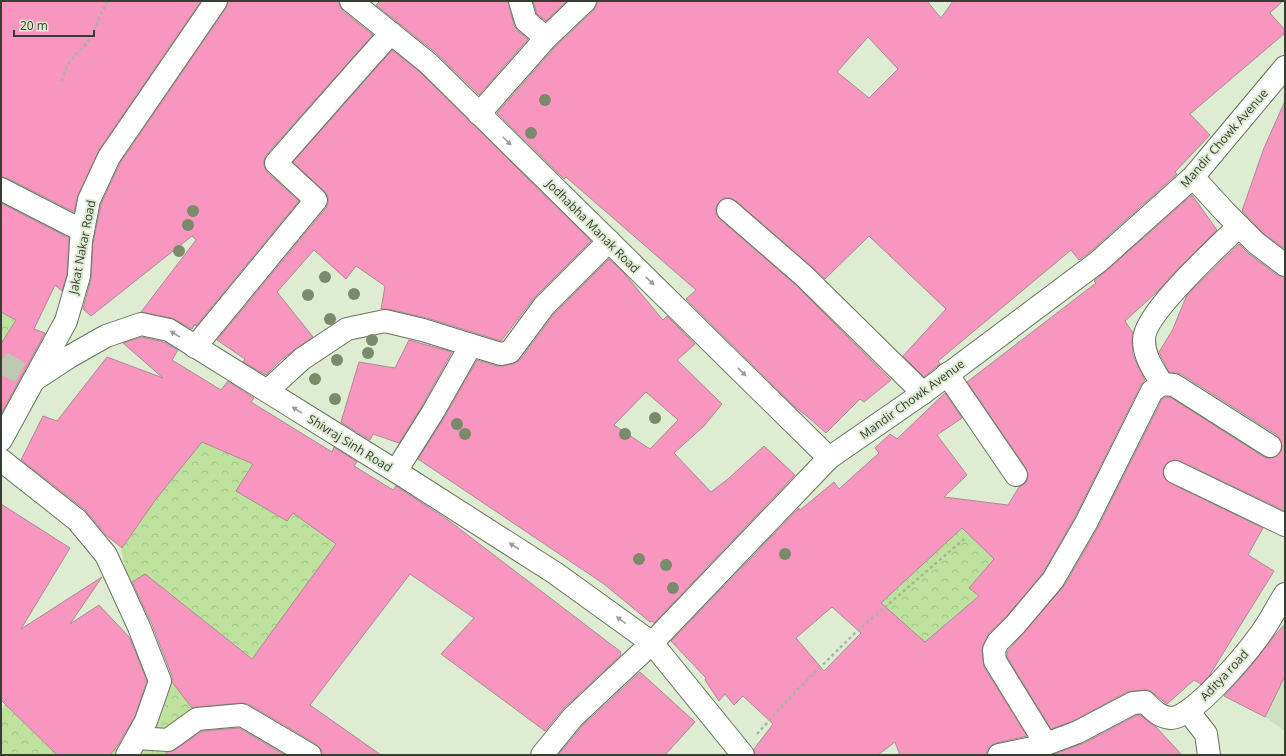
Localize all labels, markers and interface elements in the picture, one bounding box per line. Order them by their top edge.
scale bar [14,12,94,38]
text: 20 m [20,17,48,34]
street label: Mandir Chowk Avenue [1176,85,1272,191]
one-way arrow [502,136,512,146]
street label: Jodhabha Manak Road [542,175,644,277]
street label: Jakat Nakar Road [64,198,99,297]
one-way arrow [645,276,655,286]
one-way arrow [170,330,180,338]
street label: Mandir Chowk Avenue [856,355,968,443]
one-way arrow [737,368,747,377]
one-way arrow [291,407,303,414]
street label: Shivraj Sinh Road [304,410,396,476]
one-way arrow [508,543,520,550]
one-way arrow [616,617,626,625]
street label: Aditya road [1196,646,1252,704]

